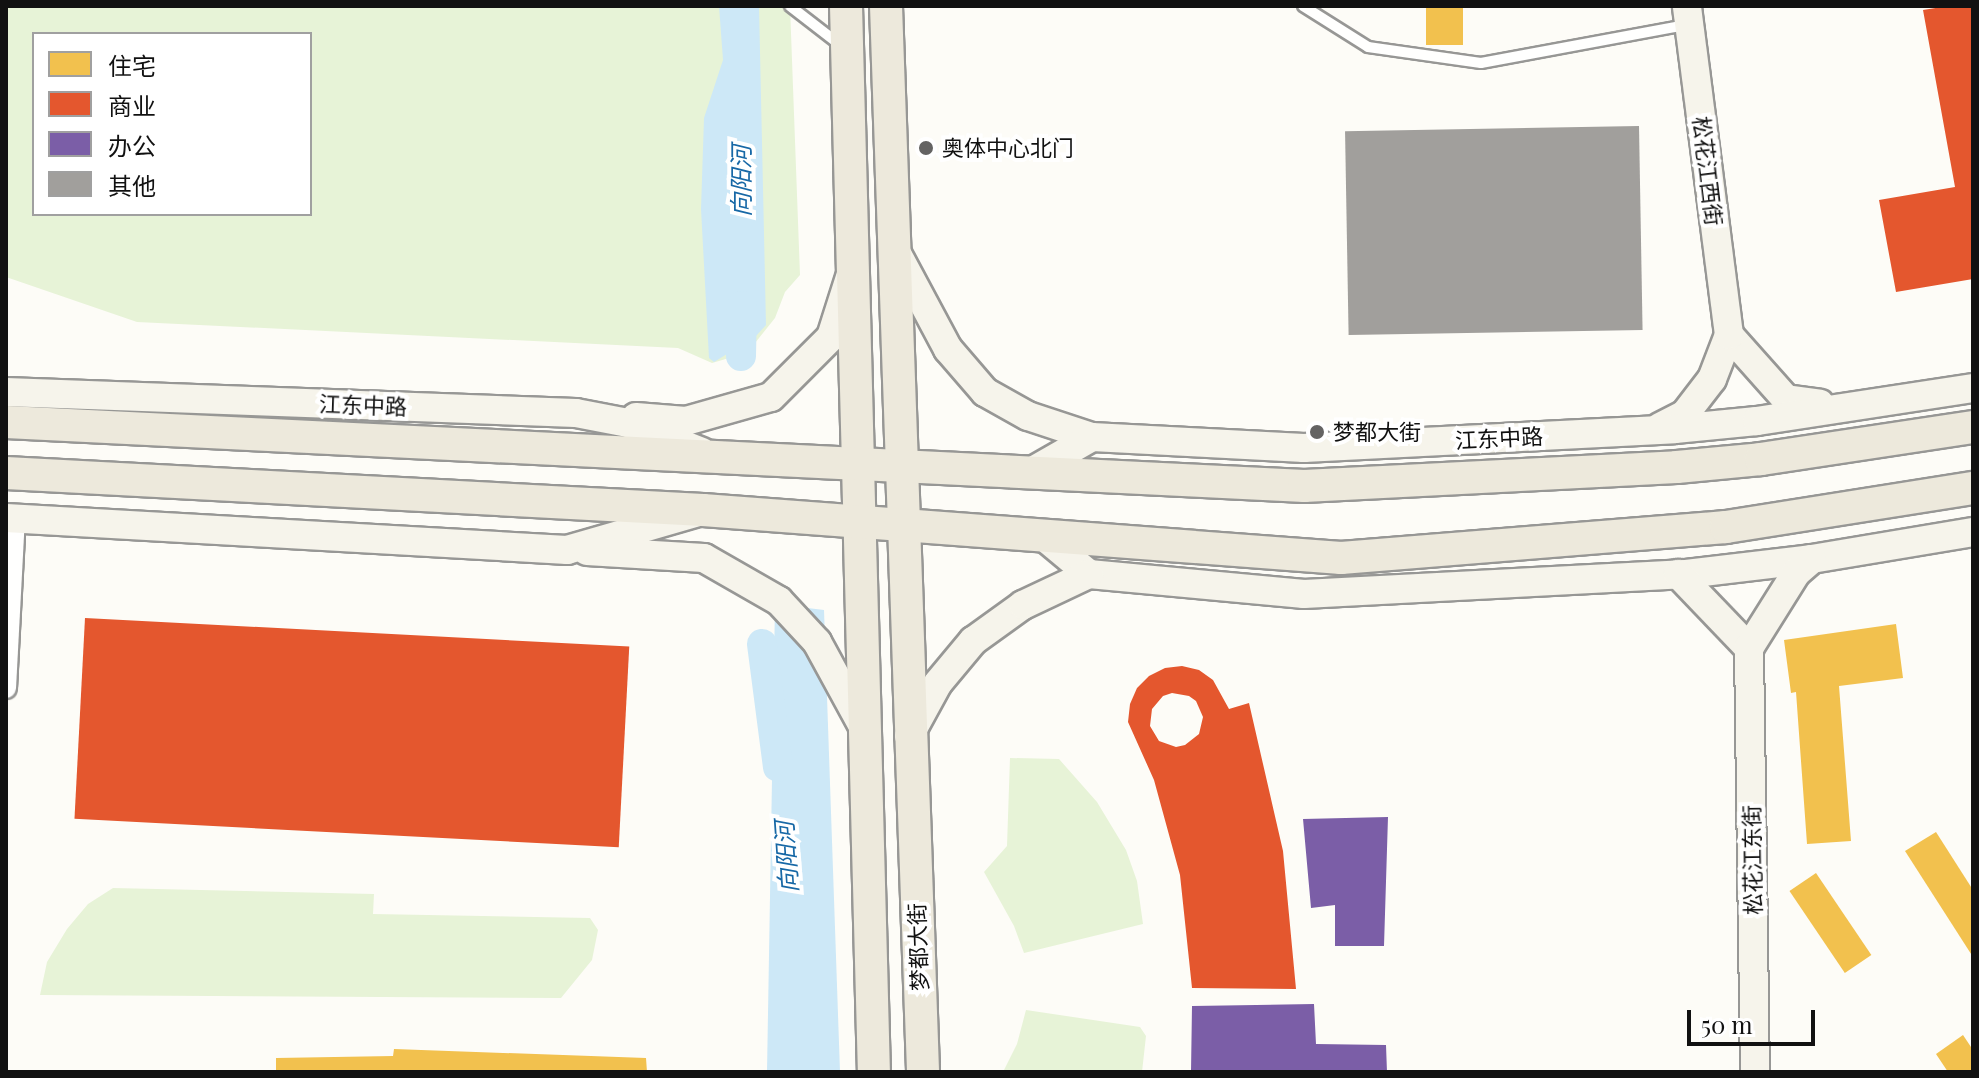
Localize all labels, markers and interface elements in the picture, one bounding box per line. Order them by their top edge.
legend [32,32,312,216]
text: 住宅 [108,49,156,81]
text: 商业 [108,89,156,121]
street label: 松花江西街 [1688,115,1728,227]
text: 办公 [108,129,156,161]
place label: 奥体中心北门 [942,135,1074,161]
marker: 奥体中心北门 [917,139,935,157]
water label: 向阳河 [727,145,755,217]
text: 其他 [108,169,156,201]
street label: 江东中路 [319,390,407,420]
place label: 梦都大街 [1333,419,1421,445]
marker: 梦都大街 [1308,423,1326,441]
street label: 江东中路 [1454,423,1544,453]
street label: 松花江东街 [1738,805,1766,915]
water label: 向阳河 [769,820,803,894]
street label: 梦都大街 [903,903,933,991]
scale bar [1691,994,1819,1044]
text: 50 m [1701,1008,1753,1040]

